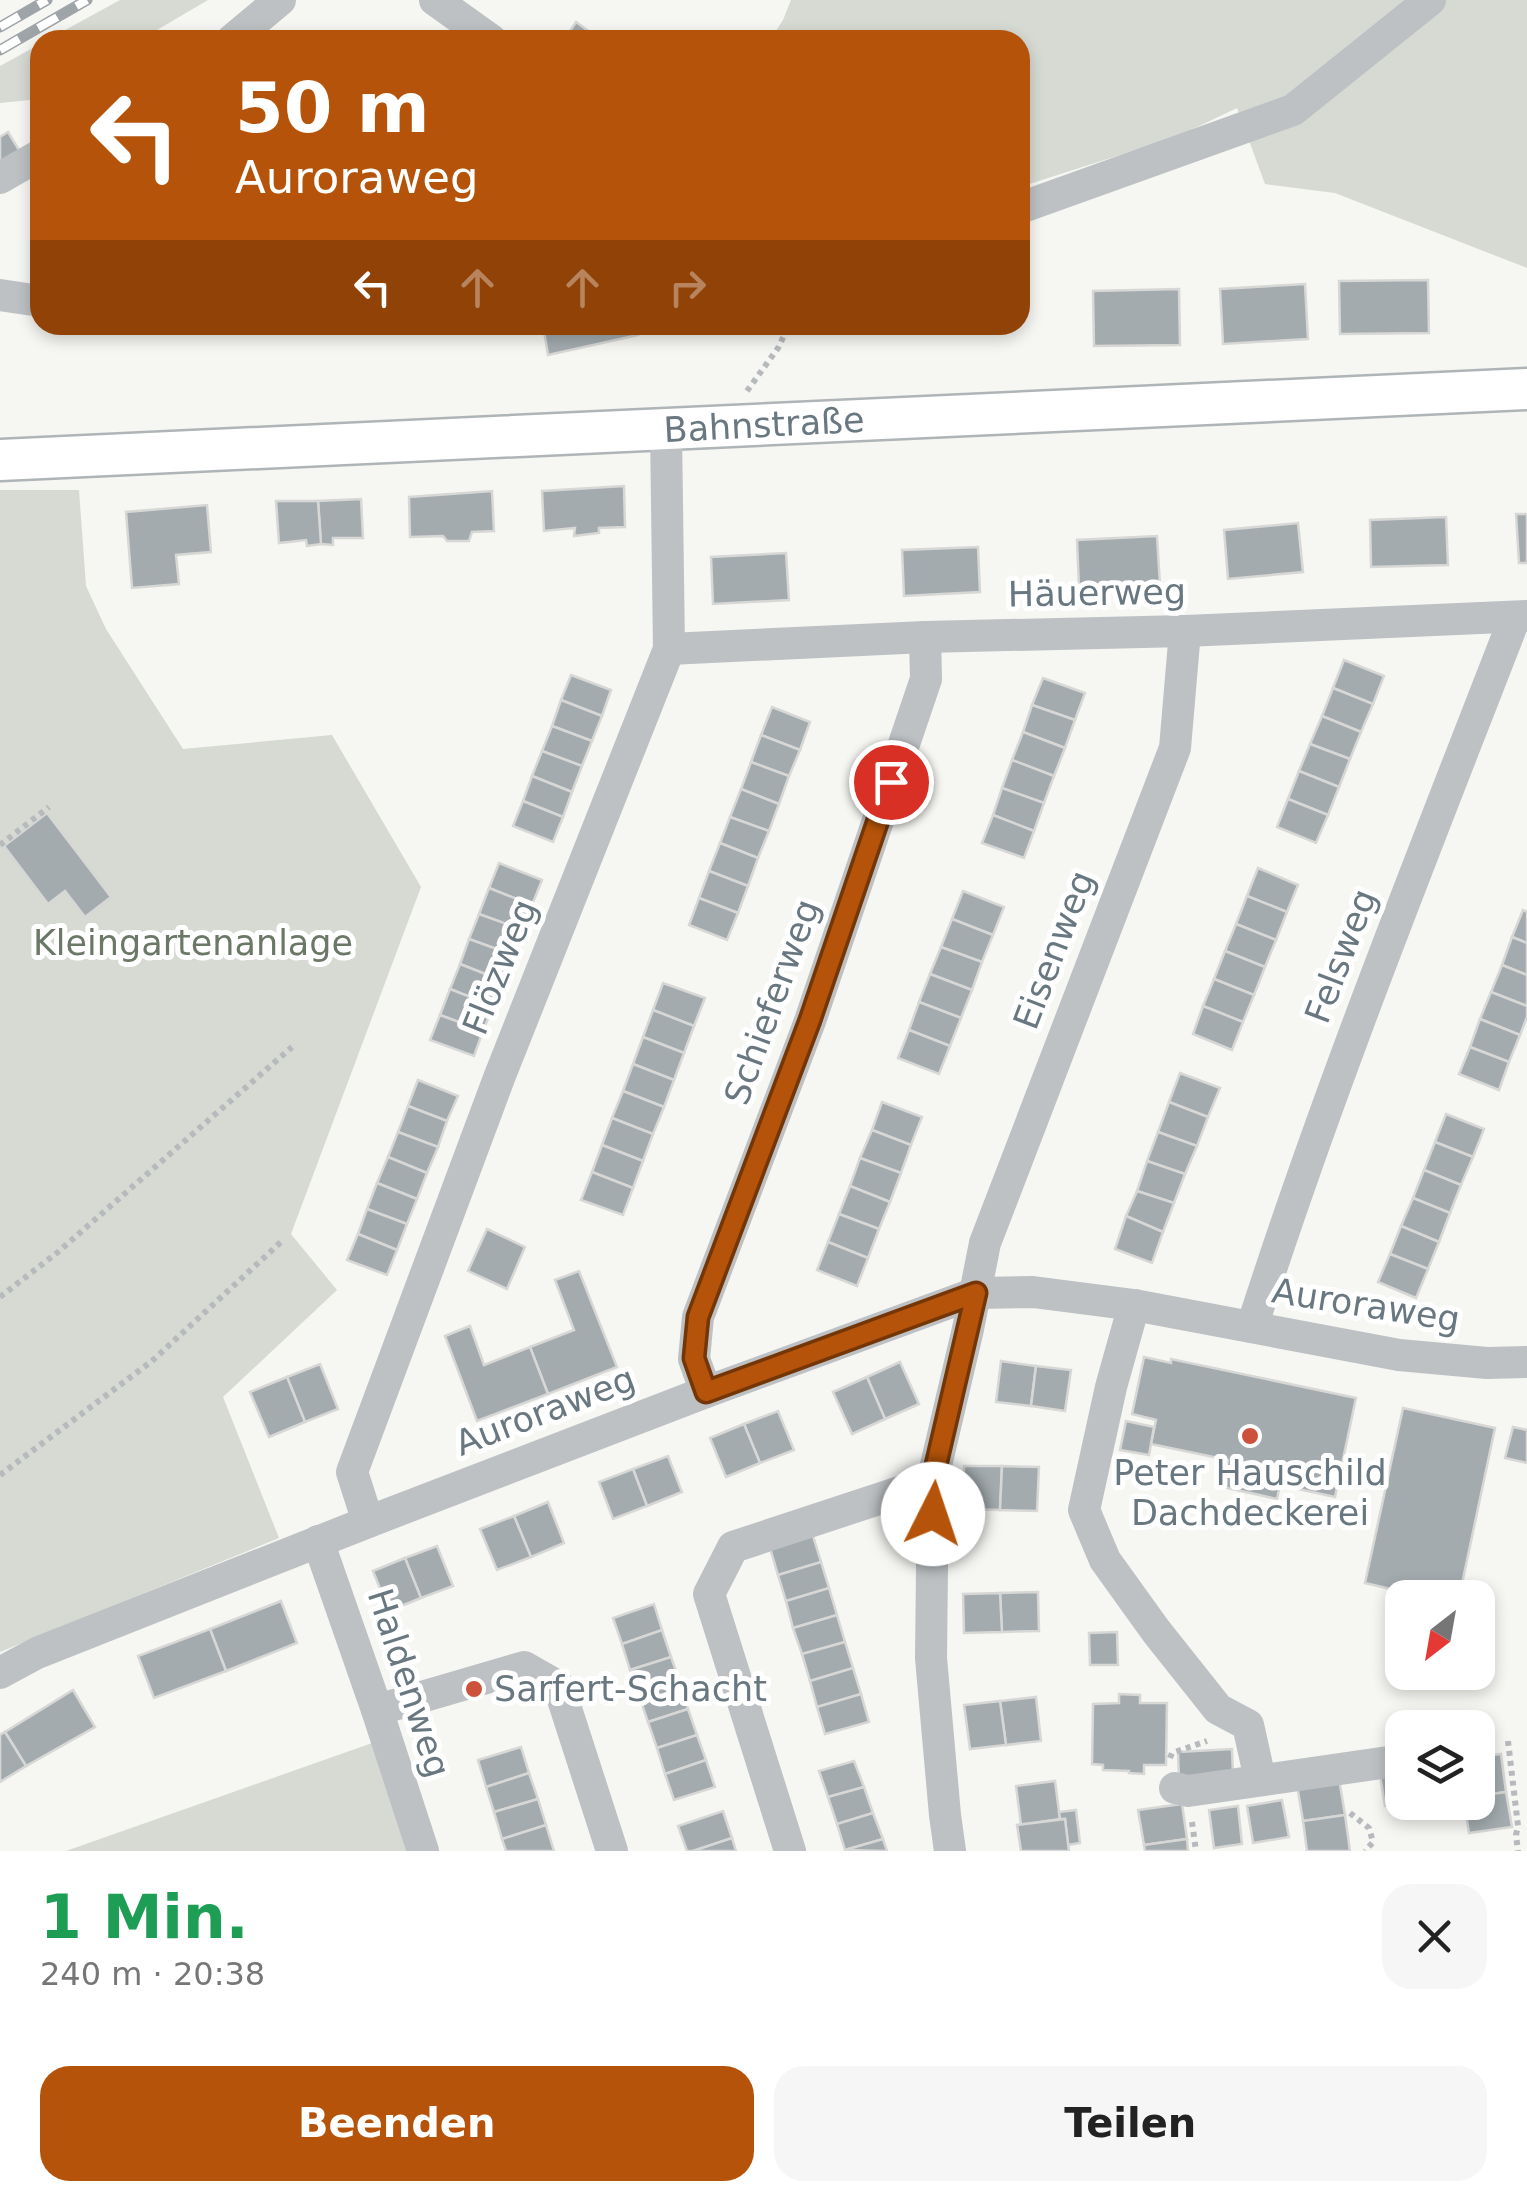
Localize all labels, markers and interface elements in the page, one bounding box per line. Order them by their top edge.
text: 50 m [235,67,430,149]
icon: left [70,70,200,200]
text: Auroraweg [235,151,478,204]
icon: left [345,260,400,315]
icon: ahead [450,260,505,315]
icon: ahead [555,260,610,315]
icon: right [660,260,715,315]
street label: Bahnstraße [662,400,866,450]
street label: Häuerweg [1008,571,1186,615]
pin [849,740,934,825]
icon: arrive [864,755,919,810]
street label: Eisenweg [1006,865,1102,1035]
street label: Felsweg [1297,883,1385,1029]
street label: Flözweg [455,894,545,1040]
street label: Schieferweg [716,894,828,1110]
park label: Kleingartenanlage [33,923,353,963]
street label: Auroraweg [1269,1270,1463,1340]
street label: Auroraweg [449,1358,641,1464]
marker: Peter Hauschild Dachdeckerei [1239,1425,1261,1447]
place label: Peter Hauschild Dachdeckerei [1113,1453,1387,1533]
position arrow [881,1462,985,1566]
north arrow [1385,1580,1495,1690]
map controls [1385,1580,1495,1820]
street label: Haldenweg [360,1584,458,1782]
place label: Sarfert-Schacht [494,1669,767,1709]
marker: Sarfert-Schacht [463,1678,485,1700]
button: layers [1385,1710,1495,1820]
text: 1 Min. [40,1882,248,1952]
button: close [1382,1884,1487,1989]
text: 240 m · 20:38 [40,1955,265,1993]
button: Beenden [40,2066,754,2181]
button: Teilen [774,2066,1487,2181]

